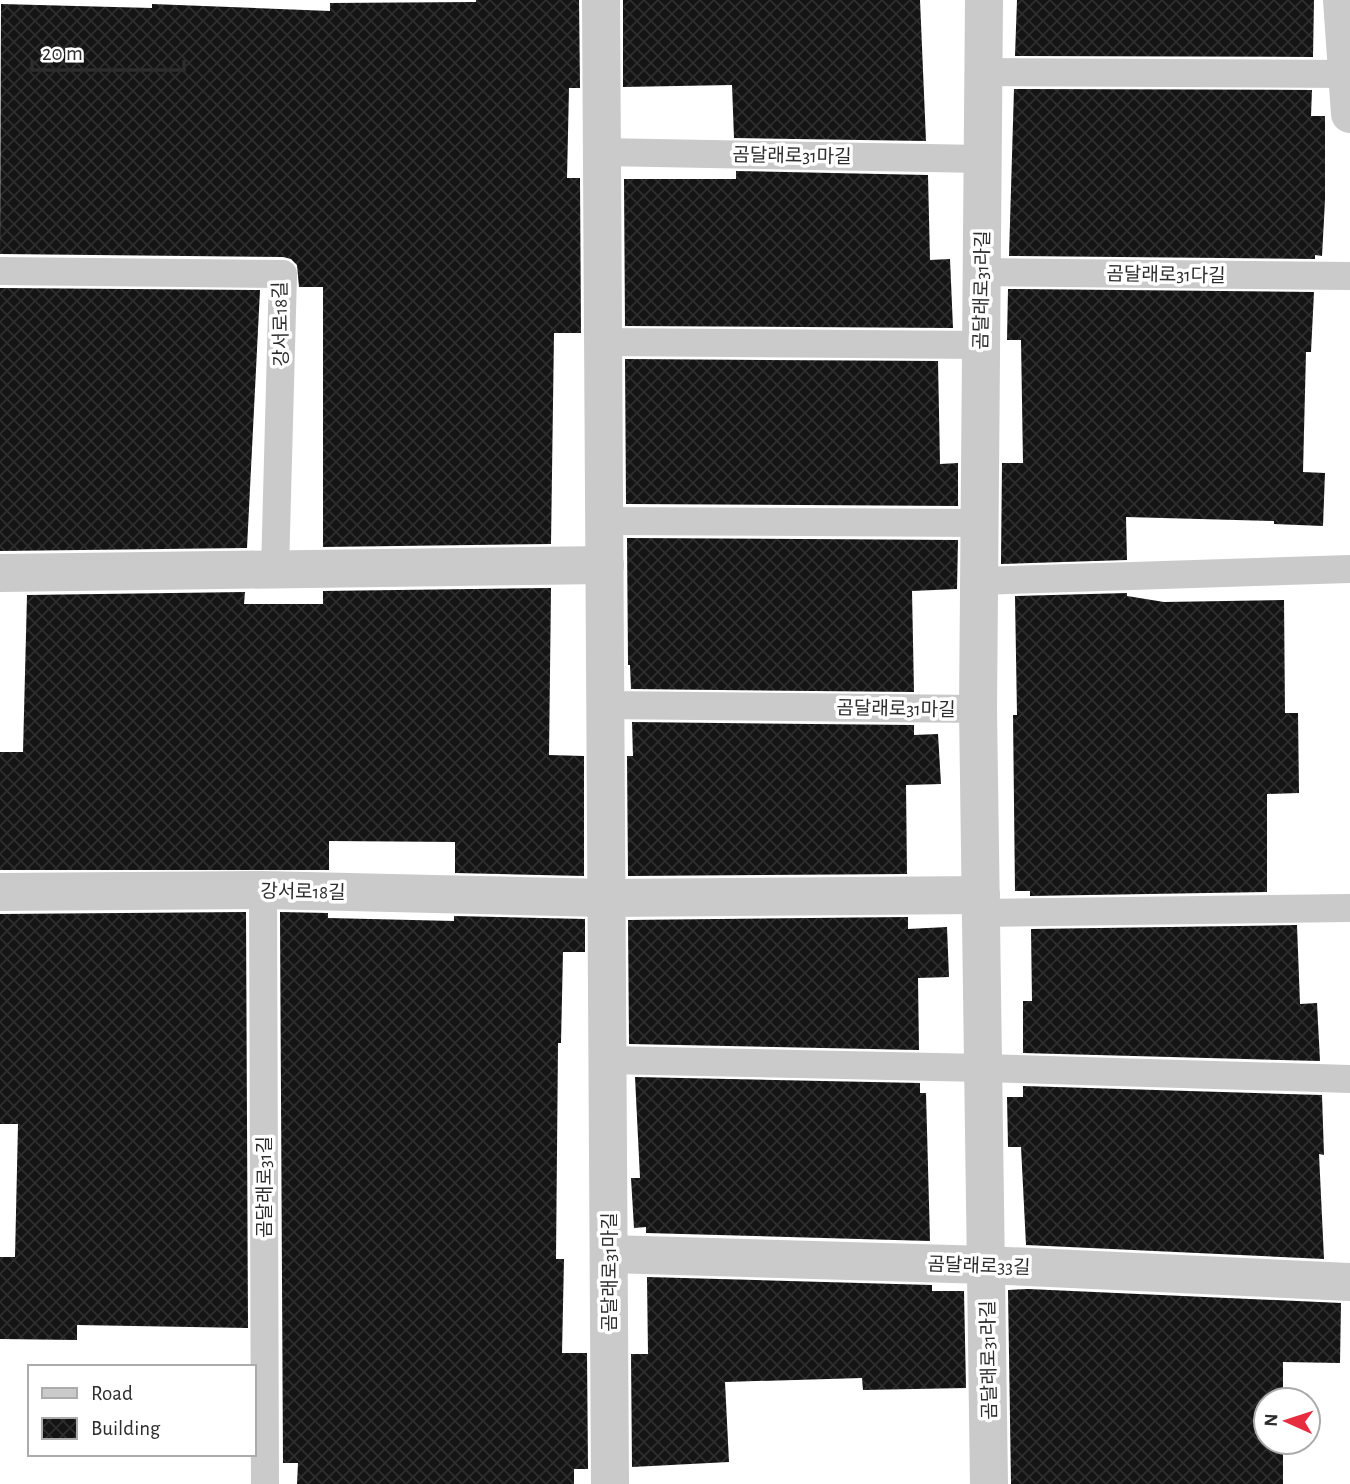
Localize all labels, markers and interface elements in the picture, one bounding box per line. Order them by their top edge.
scale bar [32,28,184,72]
text: 20 m [42,43,83,64]
street label: 곰달래로31마길 [732,145,852,167]
street label: 곰달래로31라길 [971,230,993,350]
street label: 곰달래로31다길 [1106,264,1226,286]
street label: 강서로18길 [270,281,292,367]
street label: 곰달래로31마길 [836,698,956,720]
street label: 강서로18길 [260,881,346,903]
street label: 곰달래로31길 [255,1136,275,1238]
street label: 곰달래로31마길 [600,1212,620,1332]
street label: 곰달래로33길 [927,1254,1031,1278]
street label: 곰달래로31라길 [978,1300,1000,1420]
legend [28,1365,256,1456]
text: Road [91,1383,133,1404]
north arrow [1252,1386,1322,1456]
text: N [1262,1413,1281,1427]
text: Building [91,1418,161,1439]

